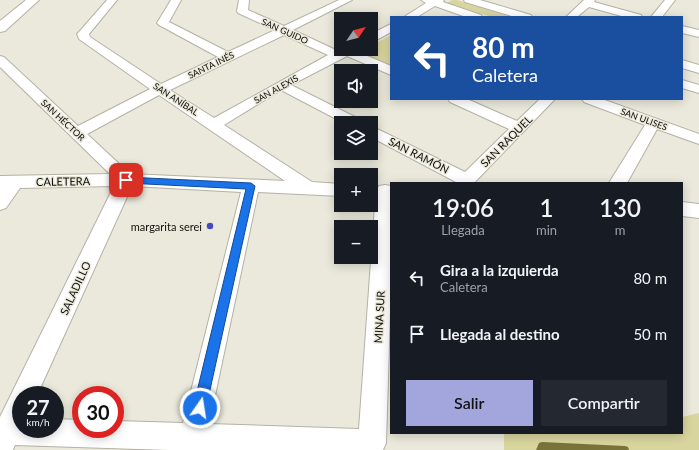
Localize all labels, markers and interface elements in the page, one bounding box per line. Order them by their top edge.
north arrow [334,12,378,56]
map controls [334,12,378,264]
street label: SAN GUIDO [260,16,310,46]
text: 80 m [472,30,535,64]
icon: left [406,32,458,84]
street label: SANTA INÉS [186,49,236,81]
button: sound [334,64,378,108]
text: Caletera [472,64,538,86]
street label: SAN ALEXIS [252,72,300,106]
street label: SAN ANÍBAL [151,80,201,118]
street label: SAN HÉCTOR [39,97,87,143]
street label: SAN ULISES [619,105,669,133]
street label: SAN RAQUEL [478,112,535,169]
button: layers [334,116,378,160]
street label: SAN RAMÓN [387,134,451,176]
pin [109,163,143,197]
button: + [334,168,378,212]
icon: arrive [115,169,137,191]
street label: CALETERA [36,174,91,188]
text: 19:06 [432,193,494,222]
text: 1 [540,193,553,222]
text: 130 [599,193,641,222]
place label: margarita serei [131,220,202,233]
button: − [334,220,378,264]
marker: margarita serei [205,221,215,231]
text: Llegada [441,222,485,238]
text: min [536,222,557,238]
text: m [615,222,625,238]
street label: SALADILLO [57,259,93,317]
text: Gira a la izquierda [440,261,559,279]
icon: left [406,267,428,289]
text: 80 m [633,269,667,287]
text: Caletera [440,279,488,295]
street label: MINA SUR [371,290,387,344]
icon: arrive [406,323,428,345]
text: Llegada al destino [440,325,560,343]
text: 50 m [633,325,667,343]
button: Salir [406,380,533,426]
button: Compartir [541,380,667,426]
speed limit sign: 30 [72,386,124,438]
position arrow [179,387,221,429]
text: 27 [26,395,50,419]
text: km/h [26,416,50,428]

